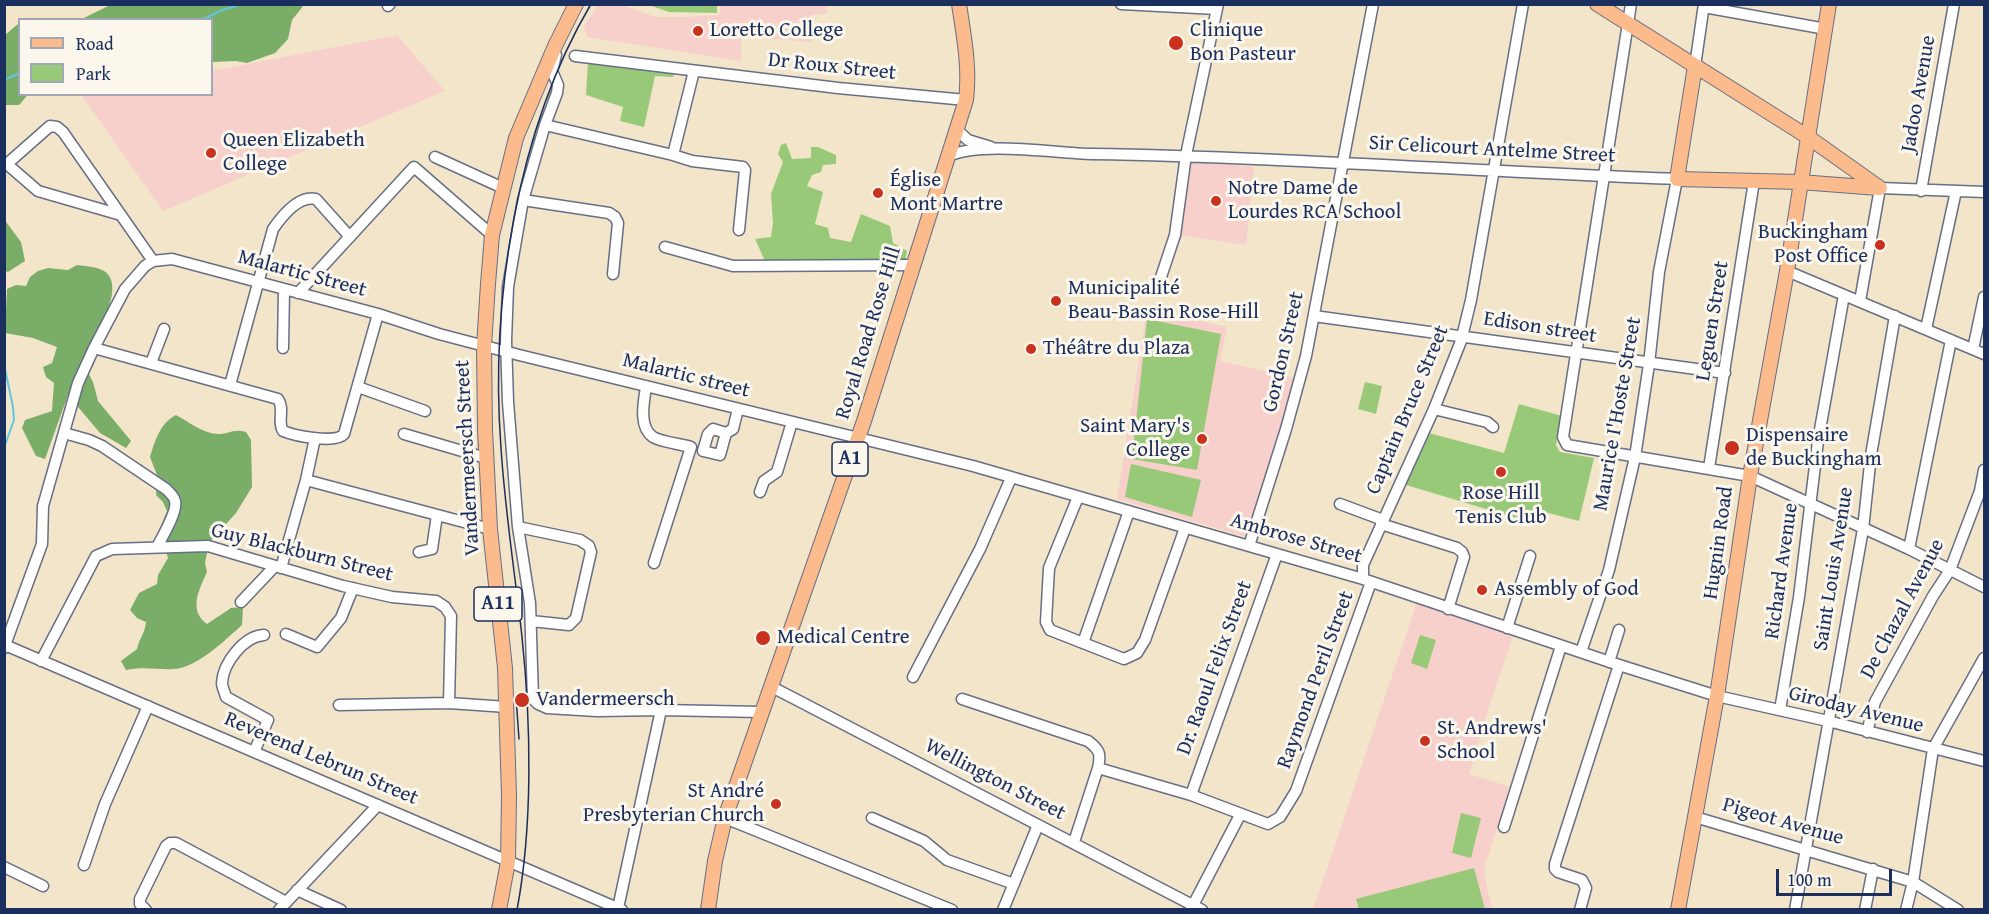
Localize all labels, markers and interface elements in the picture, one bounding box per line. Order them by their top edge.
legend [18,18,213,96]
place label: Loretto College [710,18,843,44]
place label: Clinique Bon Pasteur [1190,18,1296,68]
marker: Loretto College [691,24,705,38]
text: Road [76,30,114,57]
marker: Clinique Bon Pasteur [1167,34,1185,52]
street label: Jadoo Avenue [1896,34,1942,154]
street label: Dr Roux Street [767,48,897,86]
text: Park [76,60,111,87]
place label: Queen Elizabeth College [223,128,365,178]
street label: Sir Celicourt Antelme Street [1368,131,1616,169]
marker: Queen Elizabeth College [204,146,218,160]
place label: Église Mont Martre [890,168,1003,218]
place label: Notre Dame de Lourdes RCA School [1228,176,1401,226]
marker: Église Mont Martre [871,186,885,200]
marker: Notre Dame de Lourdes RCA School [1209,194,1223,208]
place label: Buckingham Post Office [1758,220,1868,270]
marker: Buckingham Post Office [1873,238,1887,252]
street label: Royal Road Rose Hill [831,244,907,422]
street label: Malartic Street [235,245,369,303]
street label: Leguen Street [1691,259,1735,383]
place label: Municipalité Beau-Bassin Rose-Hill [1068,276,1259,326]
street label: Gordon Street [1258,289,1310,415]
marker: Municipalité Beau-Bassin Rose-Hill [1049,294,1063,308]
street label: Edison street [1482,307,1598,349]
street label: Maurice I'Hoste Street [1589,315,1647,513]
street label: Captain Bruce Street [1361,322,1455,498]
place label: Théâtre du Plaza [1043,336,1190,362]
marker: Théâtre du Plaza [1024,342,1038,356]
street label: Malartic street [620,348,752,404]
street label: Vandermeersch Street [450,359,486,557]
place label: Saint Mary's College [1080,414,1190,464]
place label: Dispensaire de Buckingham [1746,423,1882,473]
marker: Saint Mary's College [1195,432,1209,446]
marker: Dispensaire de Buckingham [1723,439,1741,457]
road number: A1 [832,442,868,476]
marker: Rose Hill Tenis Club [1494,465,1508,479]
place label: Rose Hill Tenis Club [1456,481,1546,531]
street label: Hugnin Road [1699,485,1739,601]
street label: Saint Louis Avenue [1809,485,1859,653]
street label: Richard Avenue [1760,501,1804,641]
street label: Ambrose Street [1227,508,1365,570]
street label: Guy Blackburn Street [208,518,396,588]
street label: De Chazal Avenue [1856,535,1950,683]
street label: Dr. Raoul Felix Street [1172,577,1258,759]
place label: Assembly of God [1494,577,1639,603]
marker: Assembly of God [1475,583,1489,597]
road number: A11 [474,587,522,621]
street label: Raymond Peril Street [1272,588,1360,772]
place label: Medical Centre [777,625,910,651]
marker: Medical Centre [754,629,772,647]
street label: Giroday Avenue [1786,681,1926,739]
place label: Vandermeersch [536,687,675,713]
marker: Vandermeersch [513,691,531,709]
street label: Reverend Lebrun Street [220,707,422,811]
place label: St. Andrews' School [1437,716,1547,766]
street label: Wellington Street [920,734,1070,826]
marker: St. Andrews' School [1418,734,1432,748]
place label: St André Presbyterian Church [583,779,764,829]
street label: Pigeot Avenue [1720,793,1846,851]
marker: St André Presbyterian Church [769,797,783,811]
scale bar [1779,857,1894,895]
text: 100 m [1787,866,1832,893]

